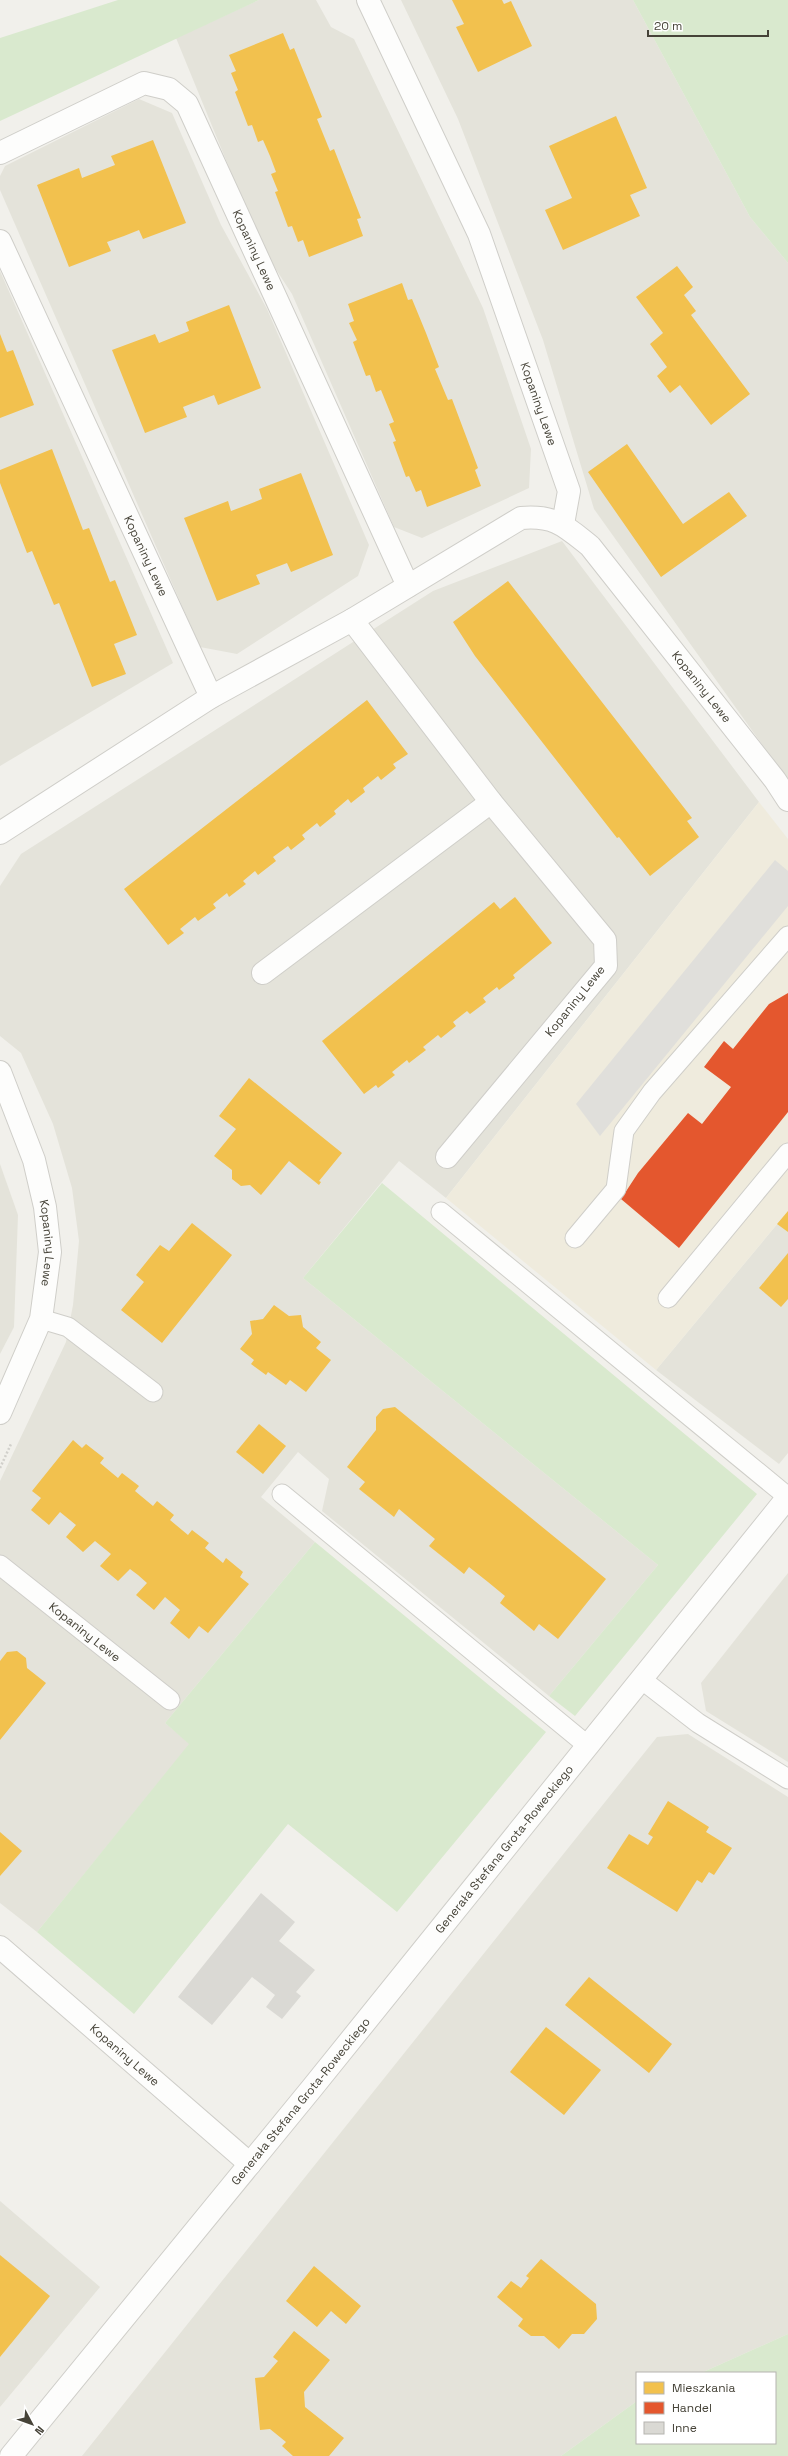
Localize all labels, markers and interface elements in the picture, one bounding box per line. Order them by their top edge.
scale bar [648,12,768,38]
text: 20 m [654,18,682,34]
street label: Kopaniny Lewe [229,207,279,293]
street label: Kopaniny Lewe [517,360,560,448]
street label: Kopaniny Lewe [120,513,171,599]
street label: Kopaniny Lewe [668,648,735,726]
street label: Kopaniny Lewe [541,962,609,1040]
street label: Kopaniny Lewe [36,1198,58,1288]
street label: Kopaniny Lewe [45,1599,124,1666]
street label: Generała Stefana Grota-Roweckiego [432,1762,577,1937]
street label: Generała Stefana Grota-Roweckiego [228,2014,374,2188]
street label: Kopaniny Lewe [86,2021,163,2090]
legend [636,2372,776,2444]
text: Mieszkania [672,2380,736,2396]
text: Handel [672,2400,712,2416]
north arrow [12,2404,52,2444]
text: Inne [672,2420,697,2436]
text: N [32,2423,47,2438]

